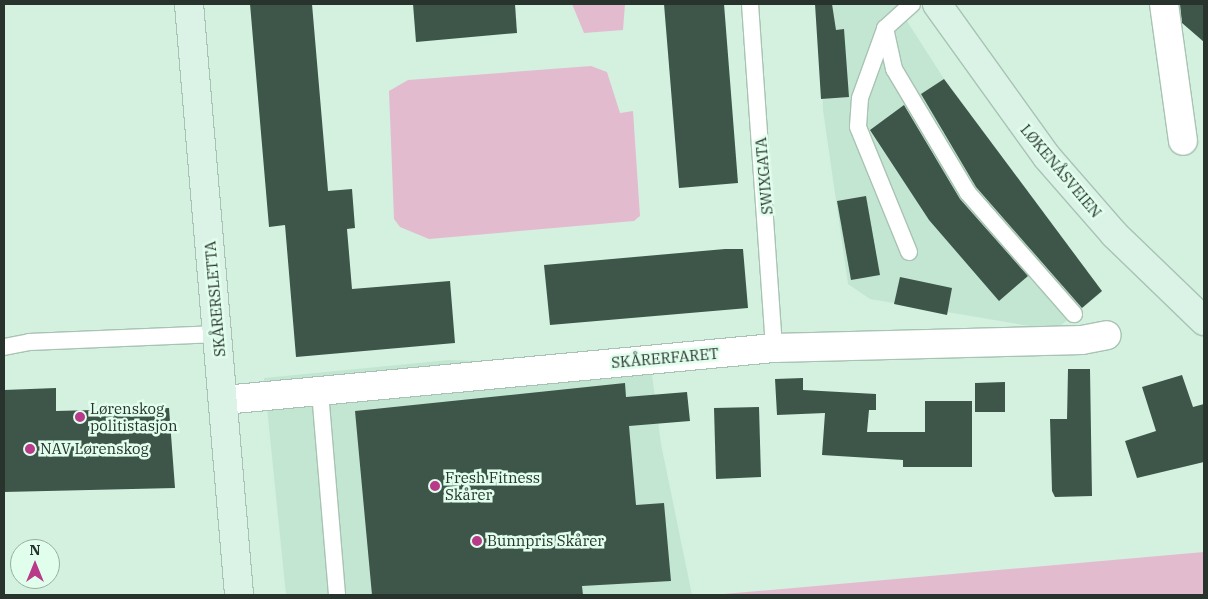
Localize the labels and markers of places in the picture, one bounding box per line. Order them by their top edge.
place label: Lørenskog politistasjon [90,399,178,434]
marker: Lørenskog politistasjon [74,411,86,423]
place label: NAV Lørenskog [40,440,149,458]
marker: NAV Lørenskog [24,443,36,455]
place label: Fresh Fitness Skårer [445,468,540,503]
marker: Fresh Fitness Skårer [429,480,441,492]
place label: Bunnpris Skårer [487,532,604,550]
marker: Bunnpris Skårer [471,535,483,547]

